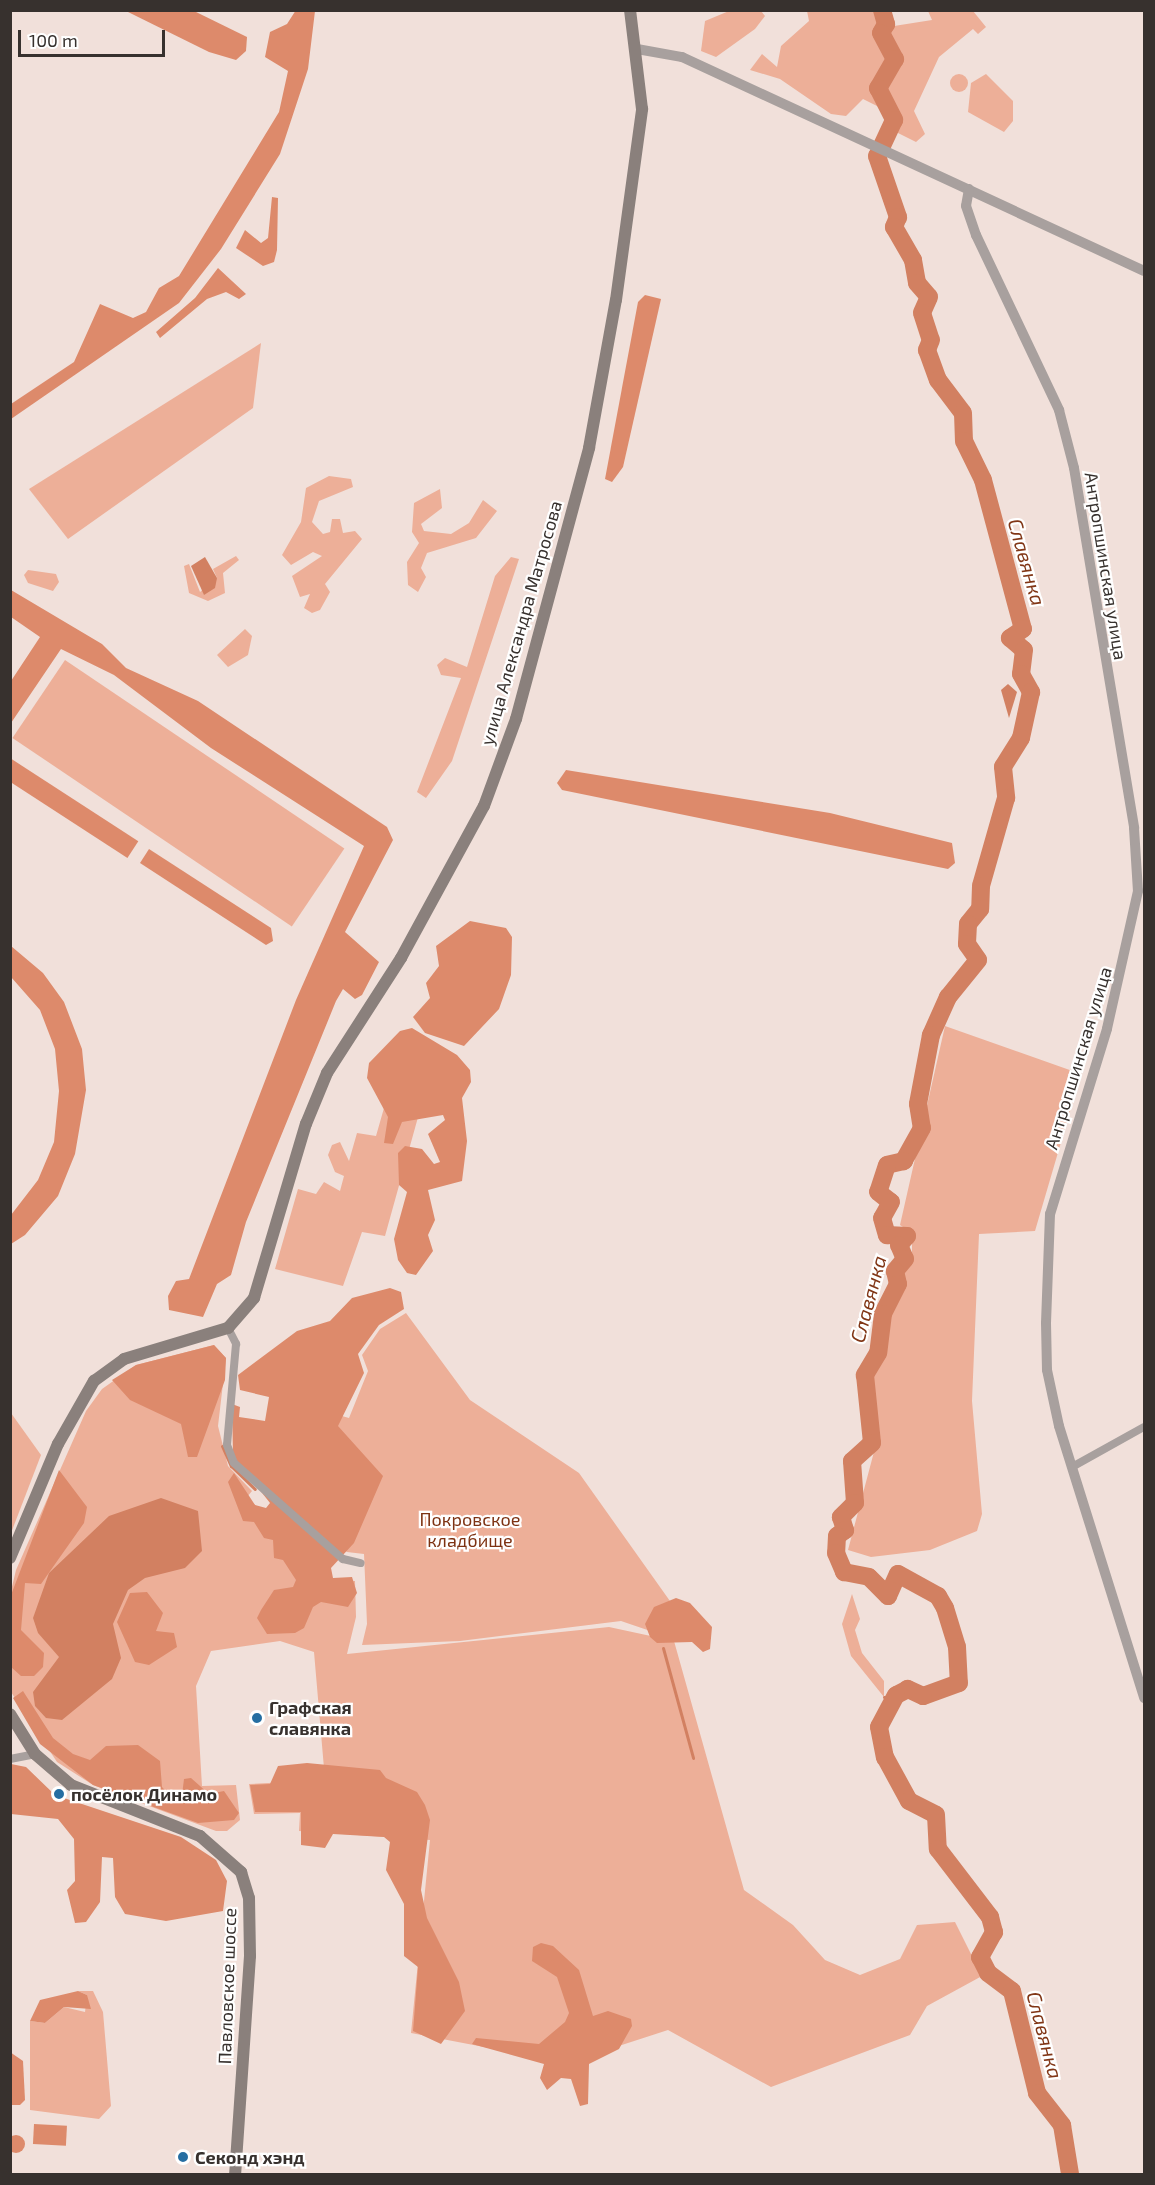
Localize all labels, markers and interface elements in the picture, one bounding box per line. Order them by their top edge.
scale bar [21,18,168,56]
text: 100 m [29,29,78,51]
street label: Антропшинская улица [1080,471,1132,661]
street label: улица Александра Матросова [476,498,566,748]
water label: Славянка [1003,516,1051,608]
street label: Антропшинская улица [1040,964,1116,1152]
water label: Славянка [845,1253,891,1345]
park label: Покровское кладбище [419,1509,521,1552]
place label: Графская славянка [269,1697,352,1740]
marker: Графская славянка [250,1711,264,1725]
place label: посёлок Динамо [71,1783,217,1805]
marker: посёлок Динамо [52,1787,66,1801]
street label: Павловское шоссе [213,1907,241,2065]
water label: Славянка [1022,1989,1068,2081]
place label: Секонд хэнд [195,2146,305,2168]
marker: Секонд хэнд [176,2150,190,2164]

